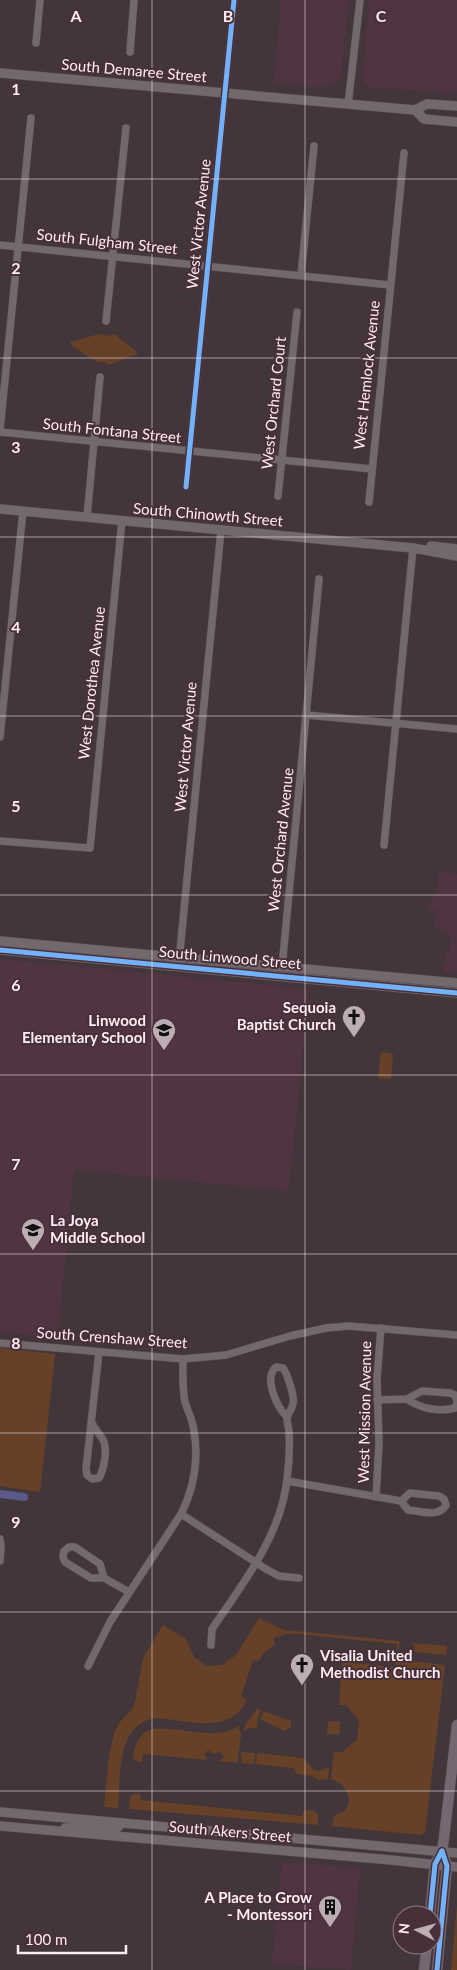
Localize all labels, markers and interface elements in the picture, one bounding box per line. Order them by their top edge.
text: A [69,6,82,25]
text: B [223,6,233,25]
text: C [376,6,387,25]
street label: South Demaree Street [61,55,208,85]
text: 1 [11,79,21,98]
street label: West Victor Avenue [182,158,214,290]
street label: South Fulgham Street [36,225,179,257]
text: 2 [11,258,21,277]
street label: West Hemlock Avenue [349,299,383,450]
street label: West Orchard Court [257,335,289,470]
street label: South Fontana Street [42,414,183,446]
text: 3 [11,437,21,456]
street label: South Chinowth Street [133,498,284,530]
street label: West Dorothea Avenue [74,605,108,760]
text: 4 [11,617,21,636]
street label: West Victor Avenue [170,681,200,813]
street label: West Orchard Avenue [263,767,297,913]
text: 5 [11,796,21,815]
street label: South Linwood Street [158,942,303,972]
text: 6 [11,975,21,994]
place label: Sequoia Baptist Church [237,998,336,1033]
church icon: Sequoia Baptist Church [341,1004,367,1038]
place label: Linwood Elementary School [22,1011,146,1046]
school or university icon: Linwood Elementary School [151,1017,177,1051]
text: 7 [11,1154,21,1173]
place label: La Joya Middle School [50,1211,145,1246]
school or university icon: La Joya Middle School [20,1217,46,1251]
street label: South Crenshaw Street [36,1323,189,1351]
text: 8 [11,1333,21,1352]
street label: West Mission Avenue [354,1341,374,1483]
text: 9 [11,1512,21,1531]
place label: Visalia United Methodist Church [319,1646,441,1681]
church icon: Visalia United Methodist Church [289,1652,315,1686]
street label: South Akers Street [168,1817,293,1845]
place label: A Place to Grow - Montessori [204,1888,312,1923]
building icon: A Place to Grow - Montessori [317,1894,343,1928]
north arrow [392,1905,442,1955]
scale bar [18,1922,125,1954]
text: N [395,1922,413,1935]
text: 100 m [25,1930,67,1948]

